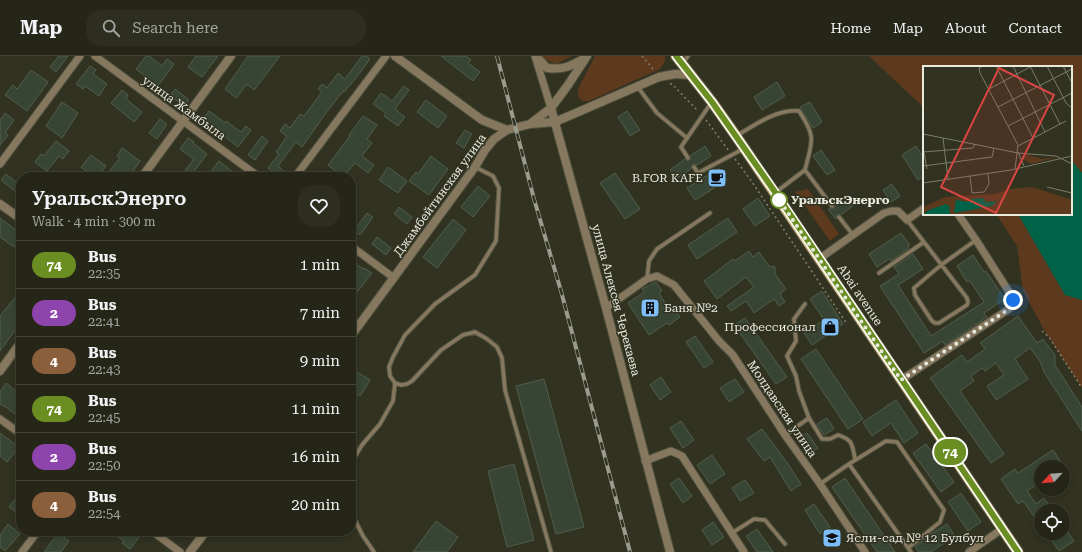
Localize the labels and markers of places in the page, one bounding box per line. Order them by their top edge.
cafe icon: B.FOR KAFE [706,167,728,189]
place label: B.FOR KAFE [632,171,703,185]
marker: УральскЭнерго [770,191,788,209]
place label: УральскЭнерго [791,193,890,207]
building icon: Баня №2 [639,297,661,319]
place label: Баня №2 [664,301,718,315]
shop icon: Профессионал [819,316,841,338]
place label: Профессионал [724,320,816,334]
school or university icon: Ясли-сад № 12 Булбул [821,527,843,549]
place label: Ясли-сад № 12 Булбул [846,531,984,545]

